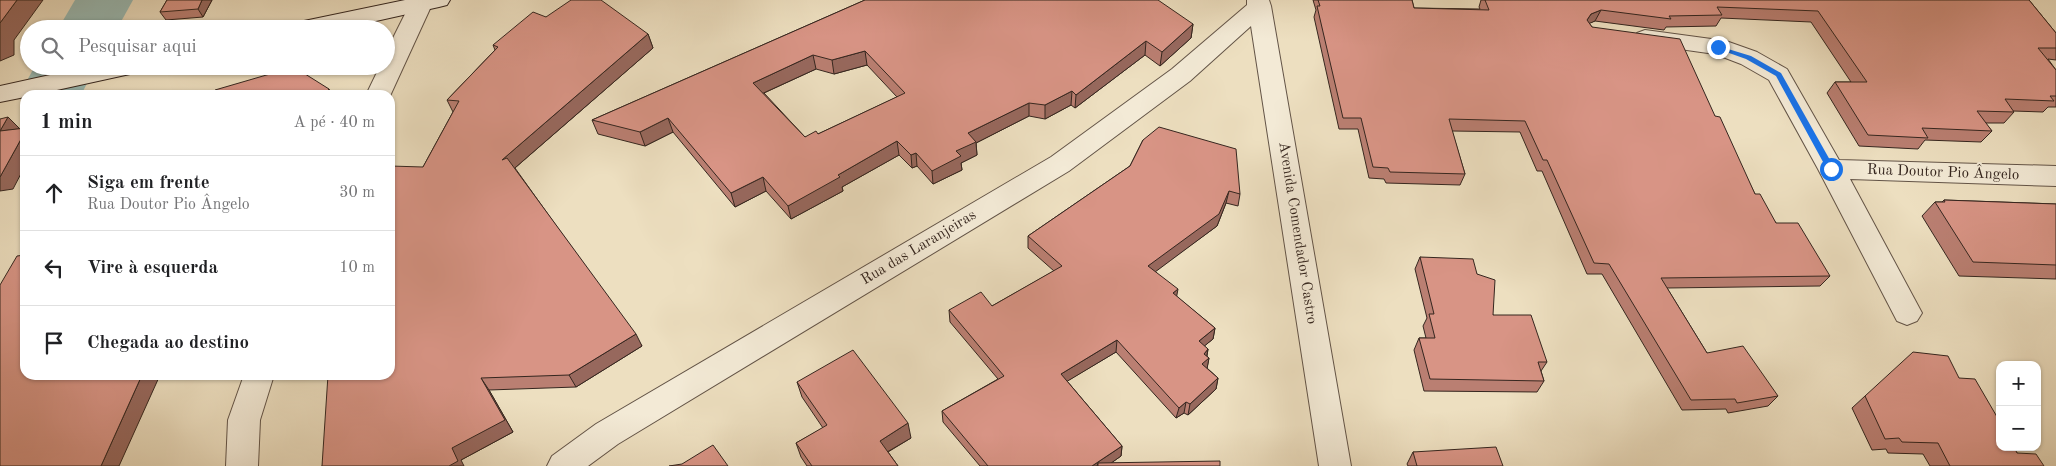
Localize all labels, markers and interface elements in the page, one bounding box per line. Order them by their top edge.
search box [20,20,395,75]
icon: search [38,34,66,62]
route end [1707,36,1730,59]
text: Pesquisar aqui [78,38,197,57]
text: 1 min [40,112,93,133]
text: A pé · 40 m [293,115,375,131]
street label: Avenida Comendador Castro [1275,141,1319,325]
route start [1820,158,1843,181]
street label: Rua Doutor Pio Ângelo [1867,160,2020,183]
text: Siga em frente [87,174,210,193]
icon: ahead [40,179,68,207]
text: 30 m [339,185,375,201]
text: Rua Doutor Pio Ângelo [87,197,250,213]
street label: Rua das Laranjeiras [859,208,979,288]
icon: left [40,254,68,282]
text: Vire à esquerda [87,259,218,278]
text: 10 m [339,260,375,276]
icon: arrive [40,329,68,357]
text: Chegada ao destino [87,334,249,353]
map controls [1996,361,2041,451]
button: + [1996,361,2041,406]
button: − [1996,406,2041,451]

